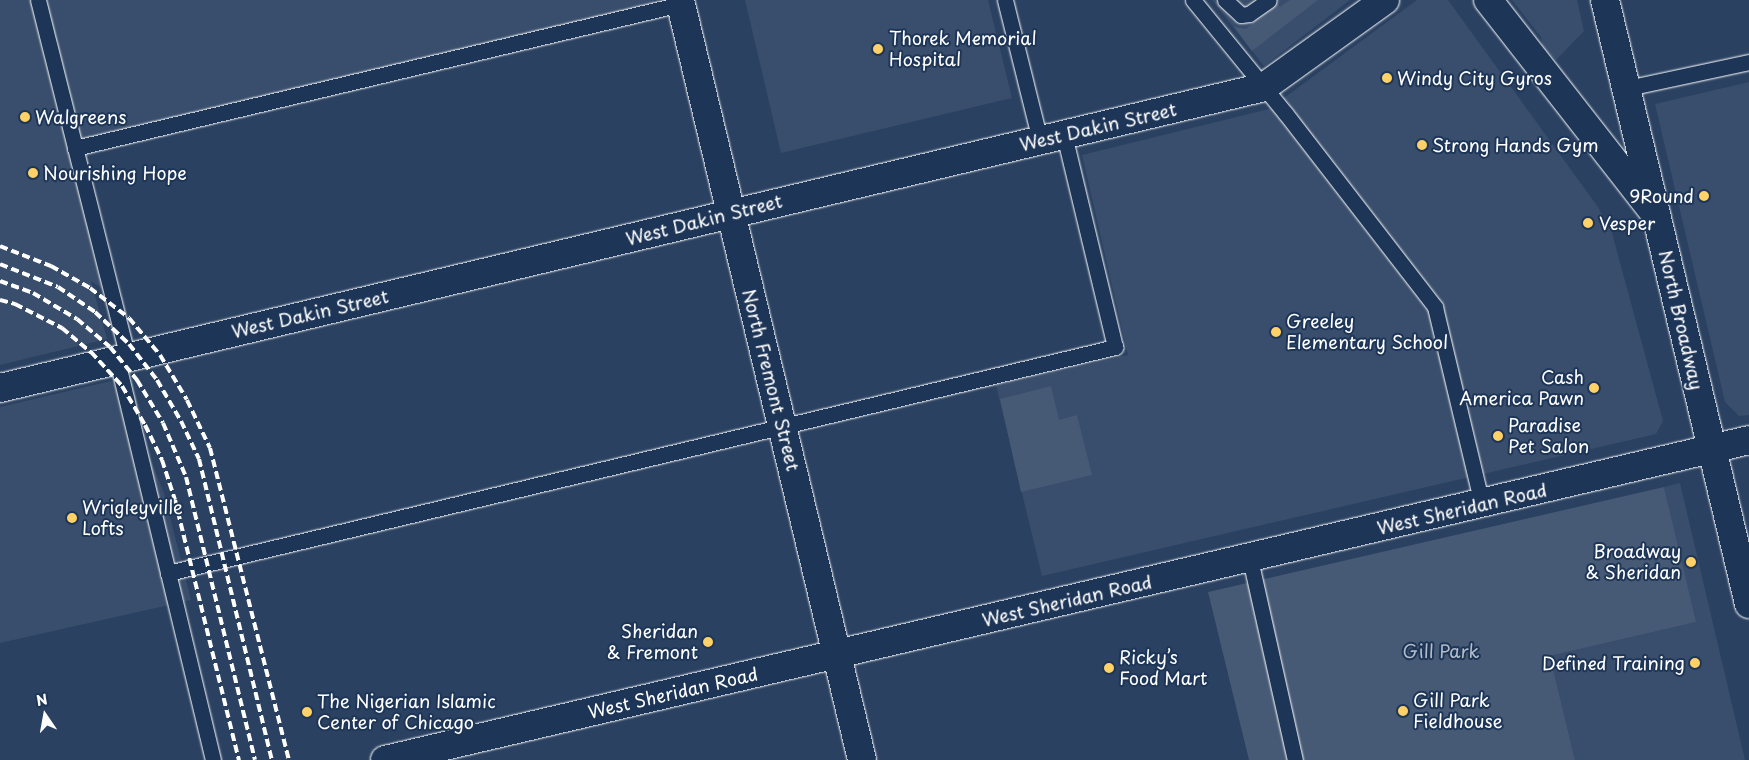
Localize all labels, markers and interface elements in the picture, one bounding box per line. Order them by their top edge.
place label: Thorek Memorial Hospital [889,28,1040,70]
marker: Thorek Memorial Hospital [871,42,885,56]
place label: Windy City Gyros [1397,67,1553,89]
marker: Windy City Gyros [1381,72,1393,84]
street label: West Dakin Street [1018,98,1178,156]
place label: Walgreens [35,106,126,128]
marker: Walgreens [19,111,31,123]
place label: Strong Hands Gym [1432,134,1598,156]
marker: Strong Hands Gym [1416,139,1428,151]
place label: Nourishing Hope [43,162,187,184]
marker: Nourishing Hope [27,167,39,179]
place label: 9Round [1629,185,1694,207]
street label: West Dakin Street [624,190,784,250]
marker: 9Round [1698,190,1710,202]
place label: Vesper [1599,212,1655,234]
marker: Vesper [1581,216,1595,230]
street label: North Broadway [1654,247,1708,393]
street label: West Dakin Street [230,285,390,343]
street label: North Fremont Street [738,286,804,474]
place label: Greeley Elementary School [1286,311,1448,354]
marker: Greeley Elementary School [1270,326,1282,338]
place label: Cash America Pawn [1459,367,1584,409]
marker: Cash America Pawn [1588,382,1600,394]
place label: Paradise Pet Salon [1508,415,1590,458]
marker: Paradise Pet Salon [1492,430,1504,442]
street label: West Sheridan Road [1375,479,1549,539]
place label: Wrigleyville Lofts [82,497,183,540]
marker: Wrigleyville Lofts [66,512,78,524]
place label: Broadway & Sheridan [1584,541,1681,584]
marker: Broadway & Sheridan [1685,556,1697,568]
street label: West Sheridan Road [980,571,1154,631]
place label: Sheridan & Fremont [607,621,698,664]
marker: Sheridan & Fremont [702,636,714,648]
park label: Gill Park [1402,640,1480,662]
place label: Ricky’s Food Mart [1119,647,1209,690]
place label: Defined Training [1541,652,1685,674]
marker: Defined Training [1689,657,1701,669]
marker: Ricky’s Food Mart [1103,662,1115,674]
street label: West Sheridan Road [586,663,760,723]
text: N [34,688,49,711]
north arrow [20,690,70,740]
place label: Gill Park Fieldhouse [1413,690,1503,732]
place label: The Nigerian Islamic Center of Chicago [317,691,494,734]
marker: Gill Park Fieldhouse [1397,705,1409,717]
marker: The Nigerian Islamic Center of Chicago [301,706,313,718]

